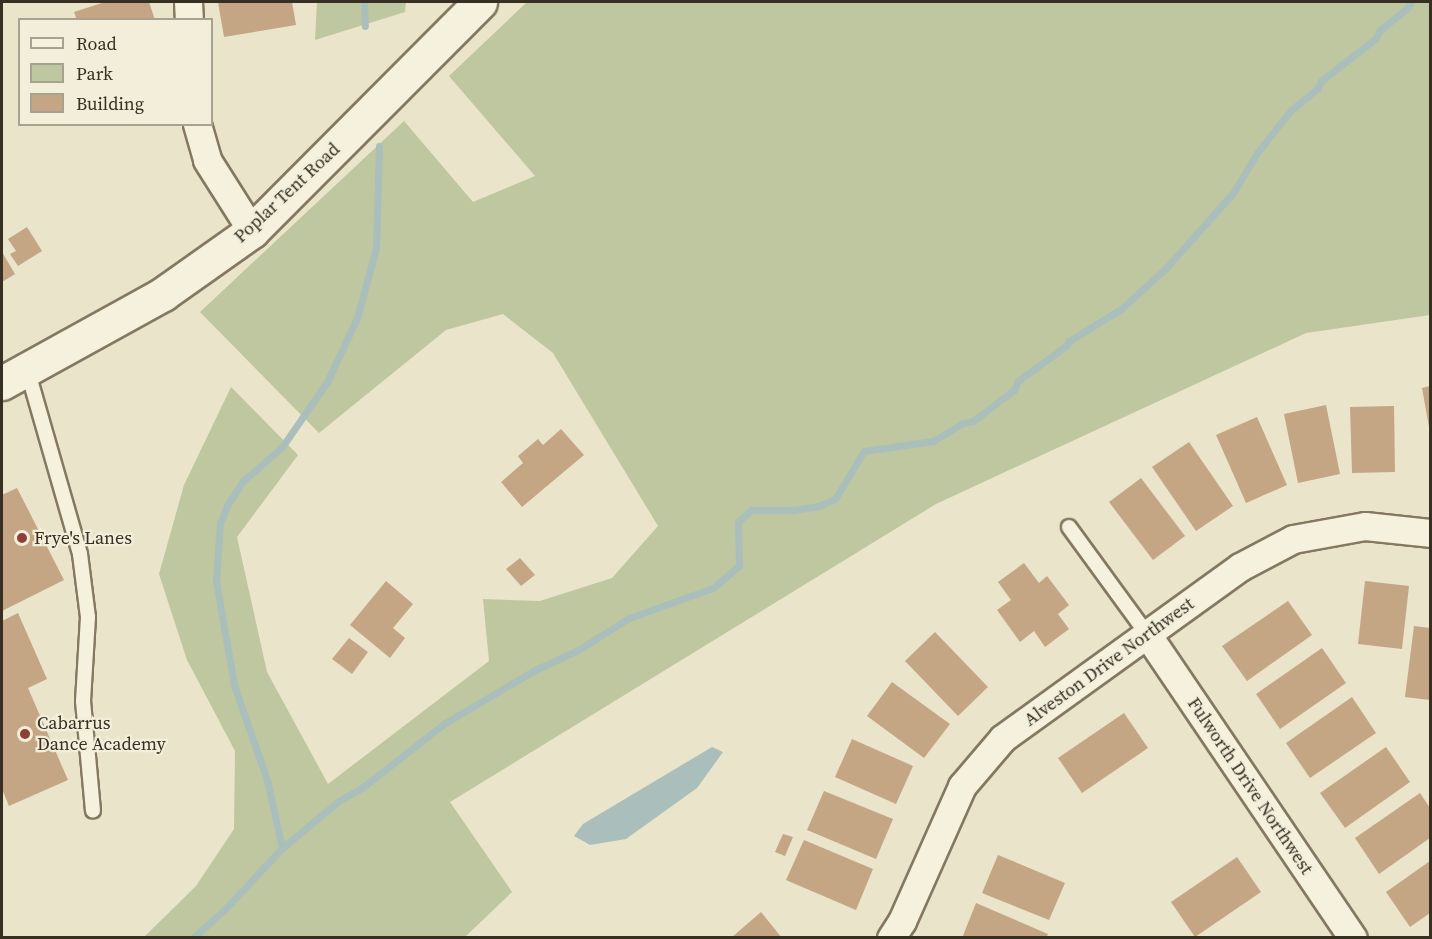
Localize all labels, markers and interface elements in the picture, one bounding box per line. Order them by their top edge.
legend [18,18,213,126]
text: Road [76,31,117,56]
text: Park [76,61,113,86]
text: Building [76,91,144,116]
street label: Poplar Tent Road [230,138,344,248]
place label: Frye's Lanes [34,527,132,549]
marker: Frye's Lanes [15,531,29,545]
street label: Alveston Drive Northwest [1020,593,1198,731]
street label: Fulworth Drive Northwest [1183,693,1317,879]
place label: Cabarrus Dance Academy [37,713,166,756]
marker: Cabarrus Dance Academy [18,727,32,741]

